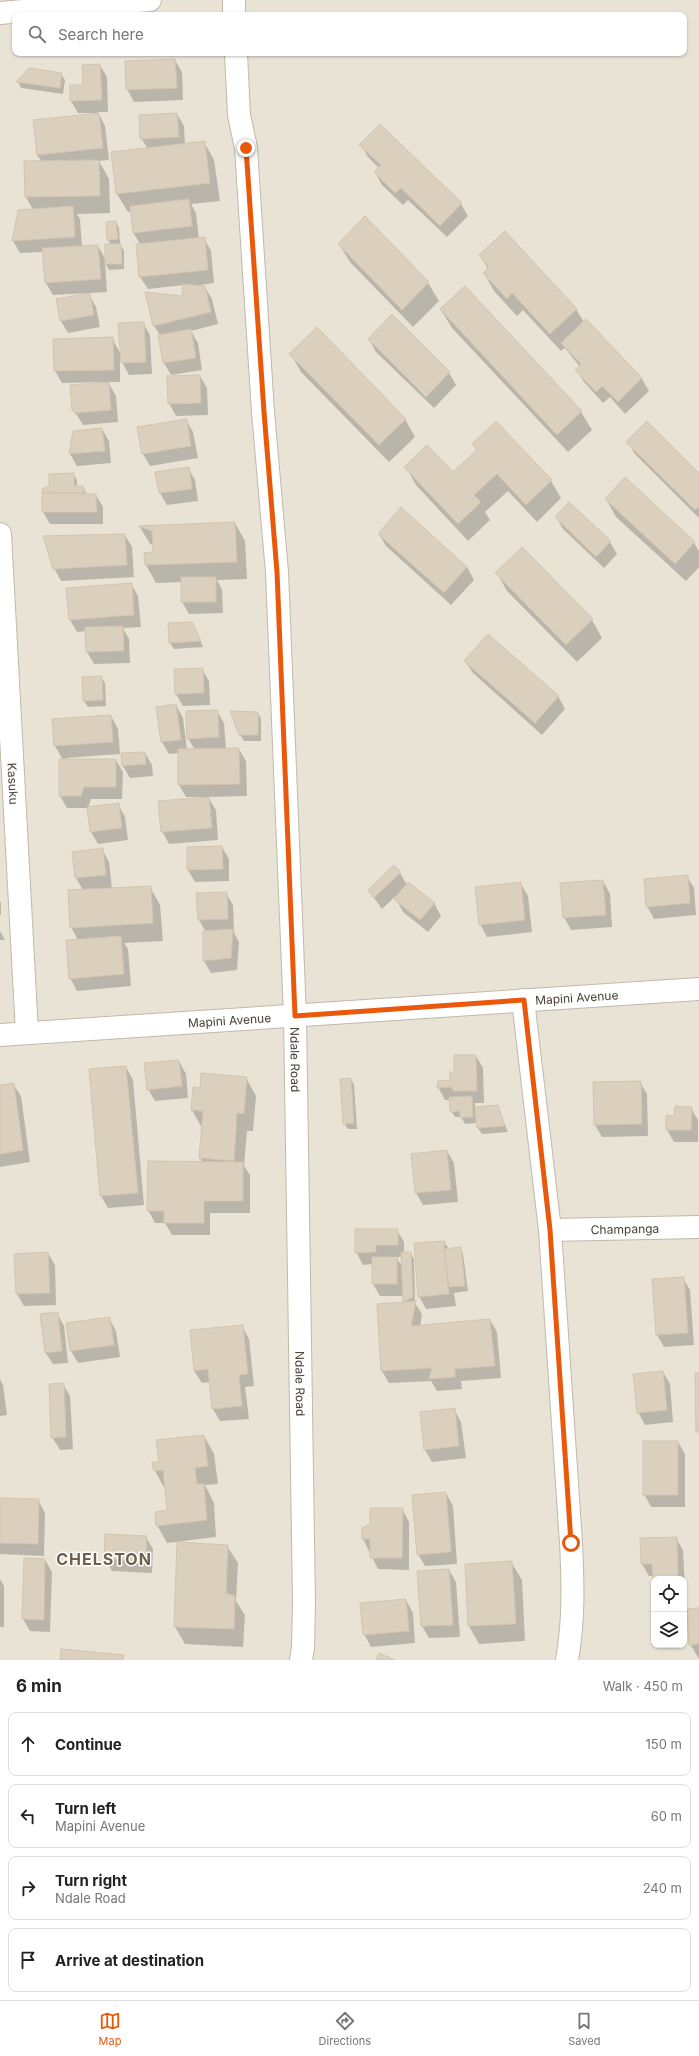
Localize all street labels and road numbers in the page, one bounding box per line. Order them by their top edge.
street label: Kasuku [5,762,22,805]
street label: Mapini Avenue [535,987,619,1007]
street label: Mapini Avenue [187,1010,272,1030]
street label: Ndale Road [288,1027,304,1092]
street label: Champanga [591,1220,659,1237]
street label: Ndale Road [293,1351,309,1416]

